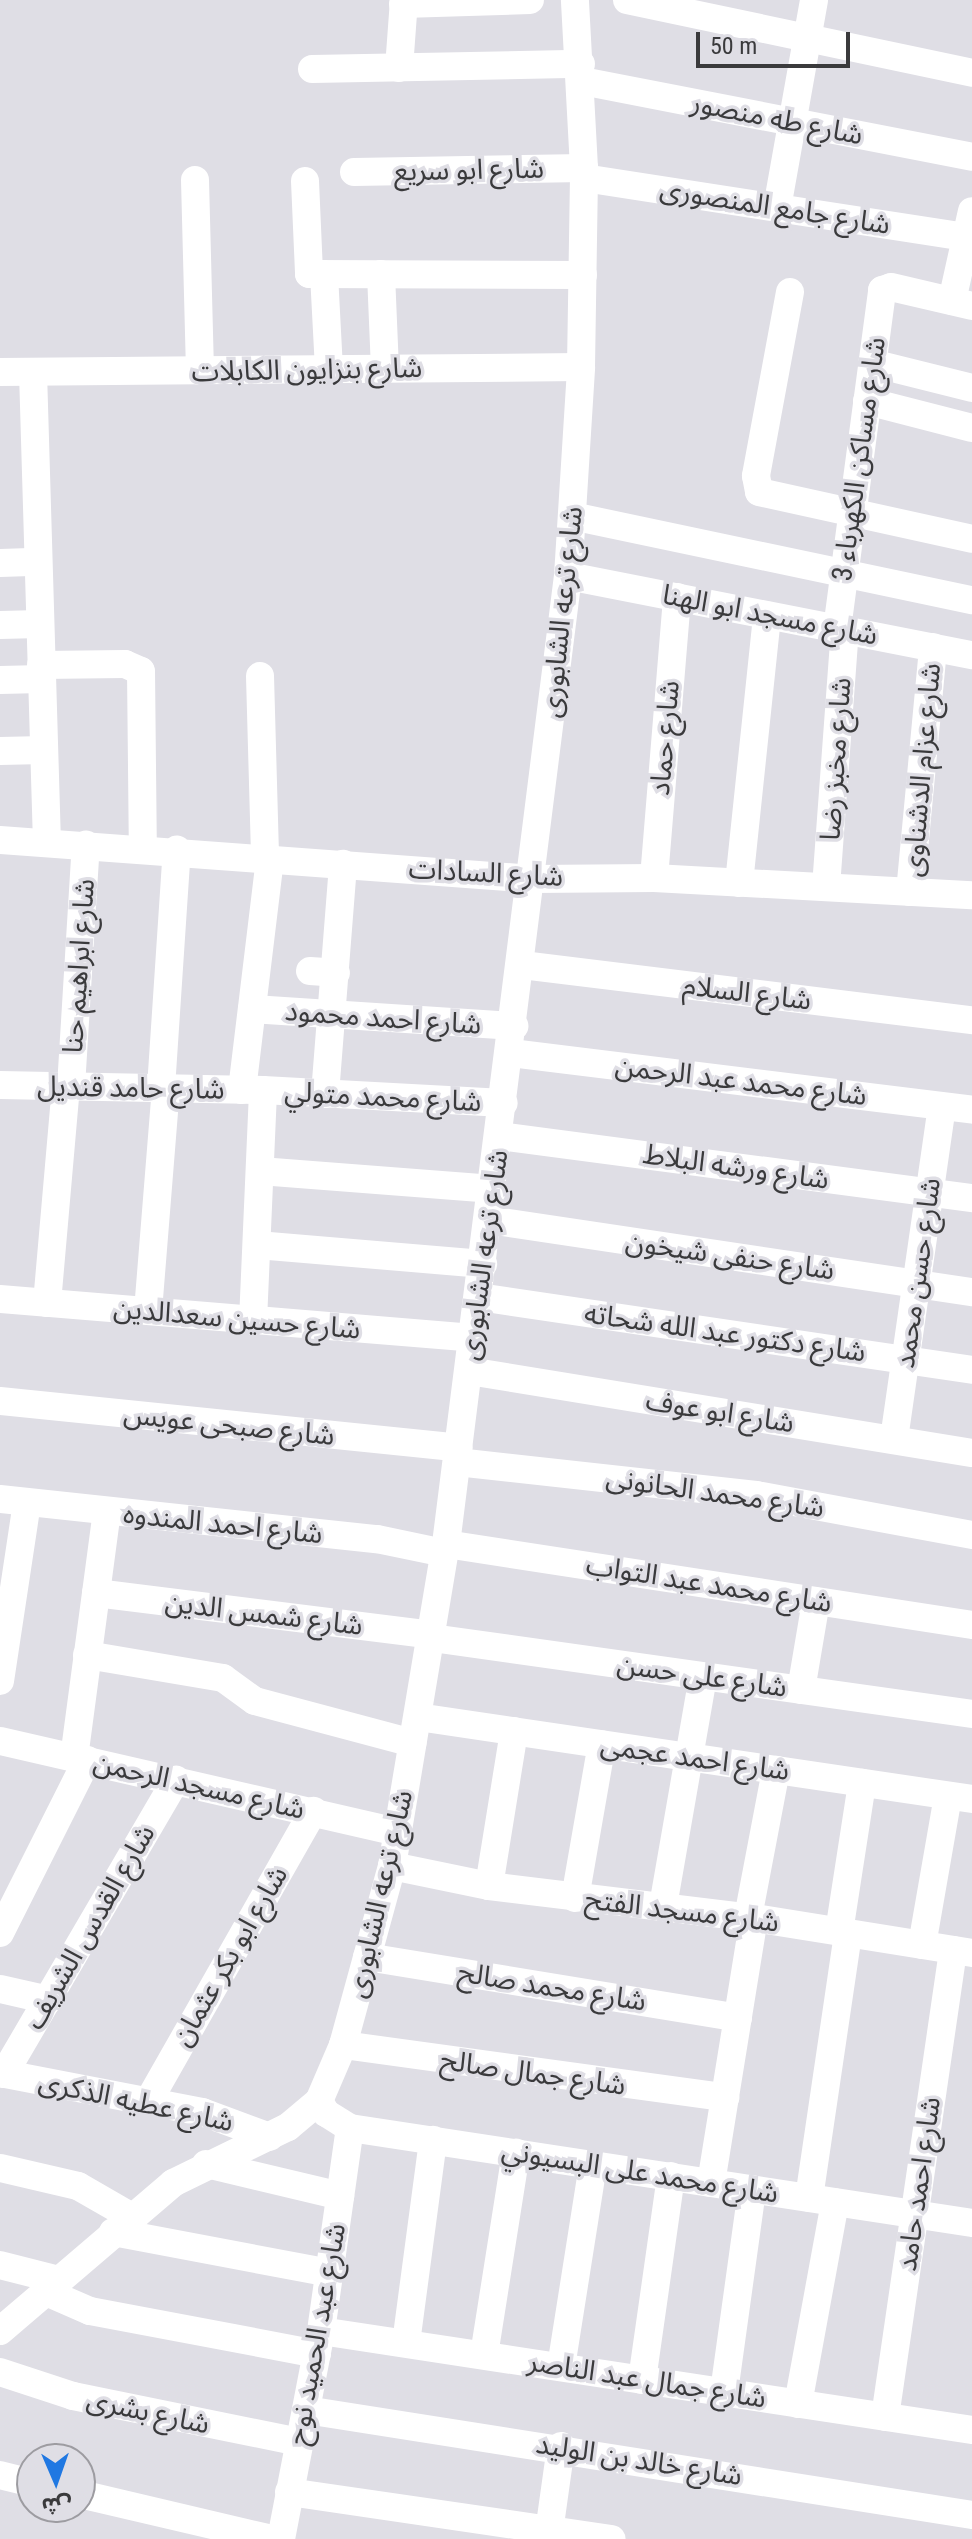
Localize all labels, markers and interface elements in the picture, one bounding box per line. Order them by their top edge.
scale bar [700,16,854,66]
text: 50 m [710,32,757,60]
street label: شارع طه منصور [688,86,866,152]
street label: شارع ابو سريع [394,152,544,188]
street label: شارع جامع المنصورى [657,172,893,242]
street label: شارع مساكن الكهرباء 3 [825,335,893,583]
street label: شارع بنزايون الكابلات [191,351,423,389]
street label: شارع ترعه الشابورى [534,505,590,719]
street label: شارع مسجد ابو الهنا [660,578,880,652]
street label: شارع عزام الدشناوى [896,662,948,878]
street label: شارع مخبز رضا [814,676,858,842]
street label: شارع حماد [643,679,687,797]
street label: شارع السادات [408,852,564,894]
street label: شارع ابراهيم حنا [56,877,102,1055]
street label: شارع السلام [681,968,813,1018]
street label: شارع احمد محمود [284,994,482,1042]
street label: شارع محمد عبد الرحمن [613,1049,869,1113]
street label: شارع حامد قنديل [37,1070,225,1106]
street label: شارع محمد متولي [284,1075,482,1119]
street label: شارع ورشه البلاط [641,1137,831,1197]
street label: شارع ترعه الشابورى [453,1148,515,1362]
street label: شارع حسن محمد [888,1176,948,1370]
street label: شارع حنفى شيخون [623,1225,837,1287]
street label: شارع حسين سعدالدين [112,1291,362,1347]
street label: شارع دكتور عبد الله شحاته [582,1297,868,1369]
street label: شارع ابو عوف [643,1384,797,1440]
street label: شارع صبحى عويس [122,1397,336,1453]
street label: شارع محمد الحانونى [604,1461,826,1525]
street label: شارع احمد المندوه [122,1497,324,1551]
street label: شارع محمد عبد التواب [584,1548,834,1620]
street label: شارع شمس الدين [163,1585,365,1643]
street label: شارع على حسن [615,1647,789,1705]
street label: شارع احمد عجمى [598,1728,792,1788]
street label: شارع مسجد الرحمن [90,1745,308,1827]
street label: شارع ترعه الشابورى [340,1787,420,2001]
street label: شارع القدس الشريف [18,1819,162,2035]
street label: شارع ابو بكر عثمان [165,1860,295,2052]
street label: شارع مسجد الفتح [583,1882,781,1940]
street label: شارع محمد صالح [456,1956,648,2018]
street label: شارع جمال صالح [438,2043,628,2103]
street label: شارع عطيه الذكرى [36,2065,236,2139]
street label: شارع احمد حامد [890,2095,948,2273]
street label: شارع محمد على البسيوني [499,2134,781,2210]
street label: شارع عبد الحميد نوح [281,2221,353,2447]
street label: شارع جمال عبد الناصر [525,2345,769,2415]
street label: شارع بشرى [84,2383,212,2441]
street label: شارع خالد بن الوليد [533,2427,745,2493]
north arrow [16,2443,96,2523]
text: ش [41,2492,72,2519]

